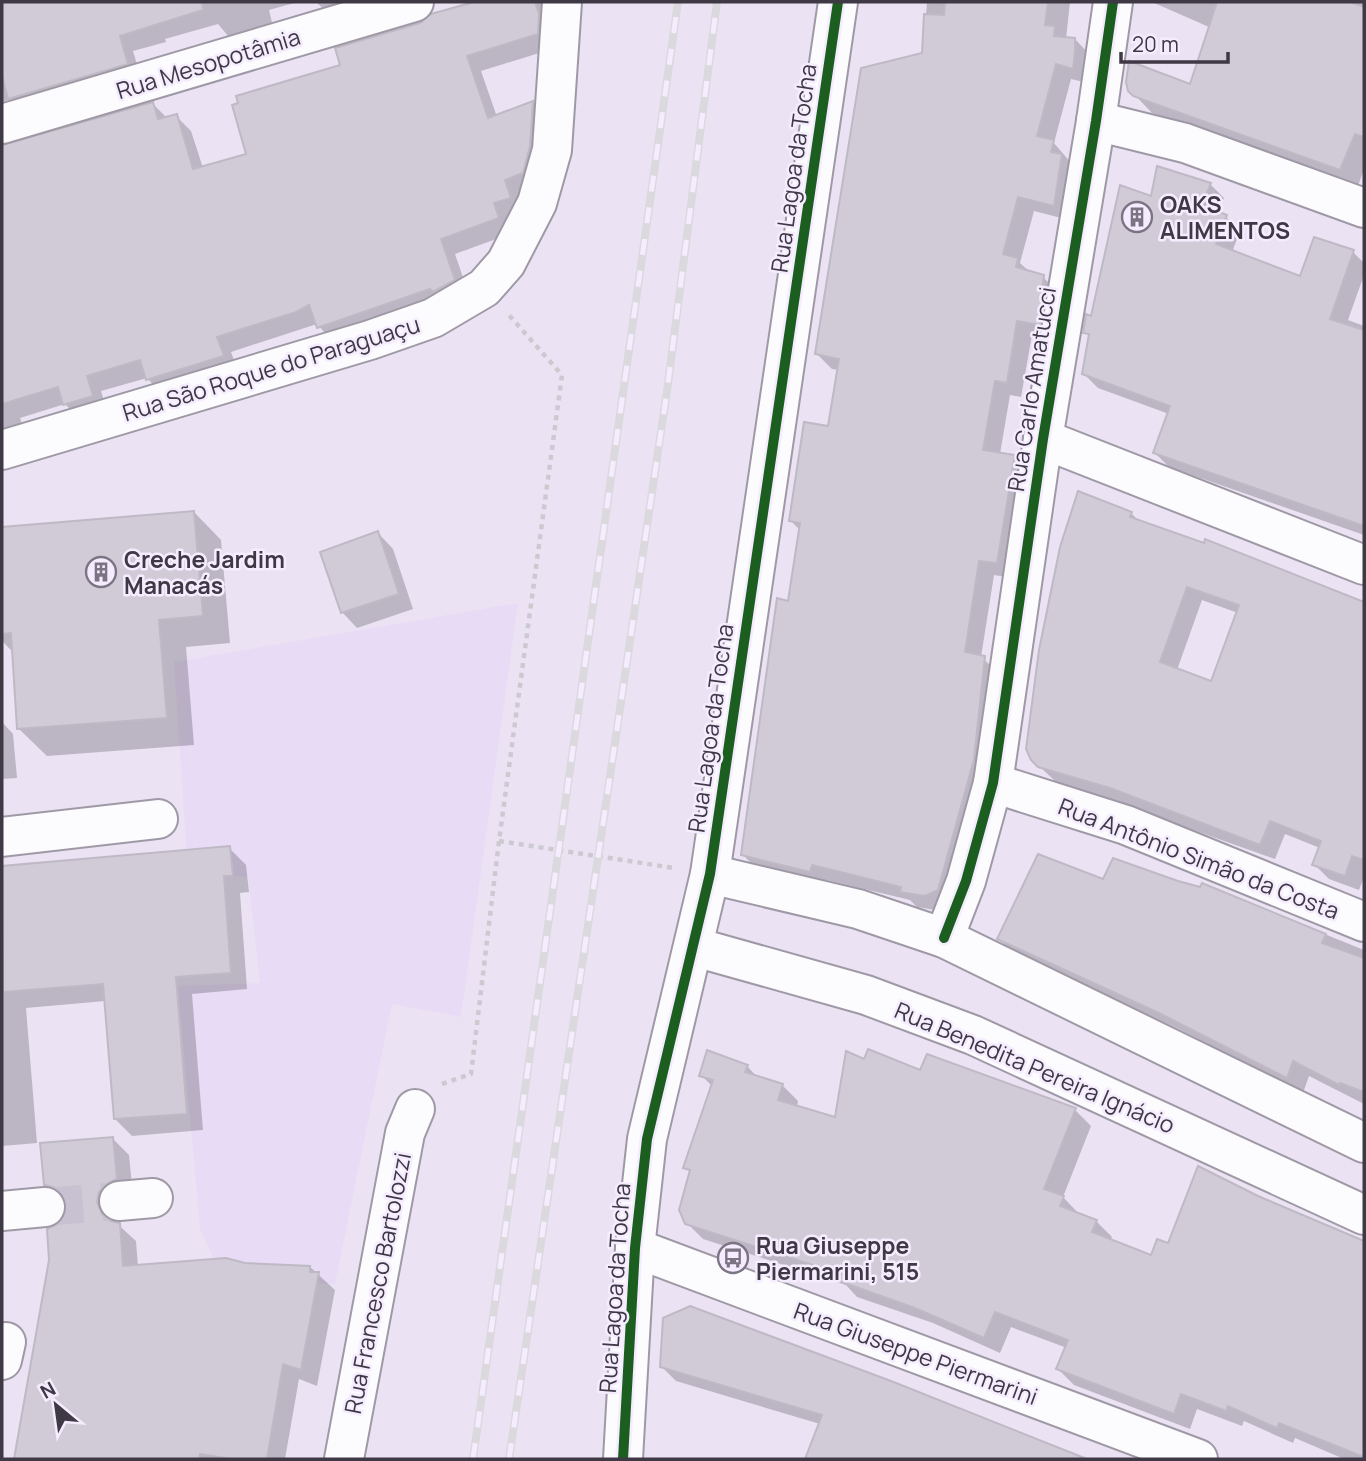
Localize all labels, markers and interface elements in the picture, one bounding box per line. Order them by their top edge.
street label: Rua Mesopotâmia [112,20,304,106]
scale bar [1121,21,1228,65]
text: 20 m [1132,30,1179,58]
street label: Rua Lagoa da Tocha [763,62,823,274]
place label: OAKS ALIMENTOS [1160,188,1290,246]
building icon: OAKS ALIMENTOS [1120,200,1154,234]
street label: Rua Carlo Amatucci [999,285,1063,493]
street label: Rua São Roque do Paraguaçu [118,308,424,428]
place label: Creche Jardim Manacás [124,543,285,601]
building icon: Creche Jardim Manacás [84,555,118,589]
street label: Rua Lagoa da Tocha [680,622,740,834]
street label: Rua Antônio Simão da Costa [1054,790,1344,926]
street label: Rua Benedita Pereira Ignácio [890,993,1180,1141]
street label: Rua Francesco Bartolozzi [336,1150,418,1416]
street label: Rua Lagoa da Tocha [591,1182,637,1394]
place label: Rua Giuseppe Piermarini, 515 [756,1229,919,1287]
bus stop icon: Rua Giuseppe Piermarini, 515 [716,1241,750,1275]
street label: Rua Giuseppe Piermarini [790,1294,1042,1412]
north arrow [21,1370,91,1440]
text: N [35,1375,60,1405]

